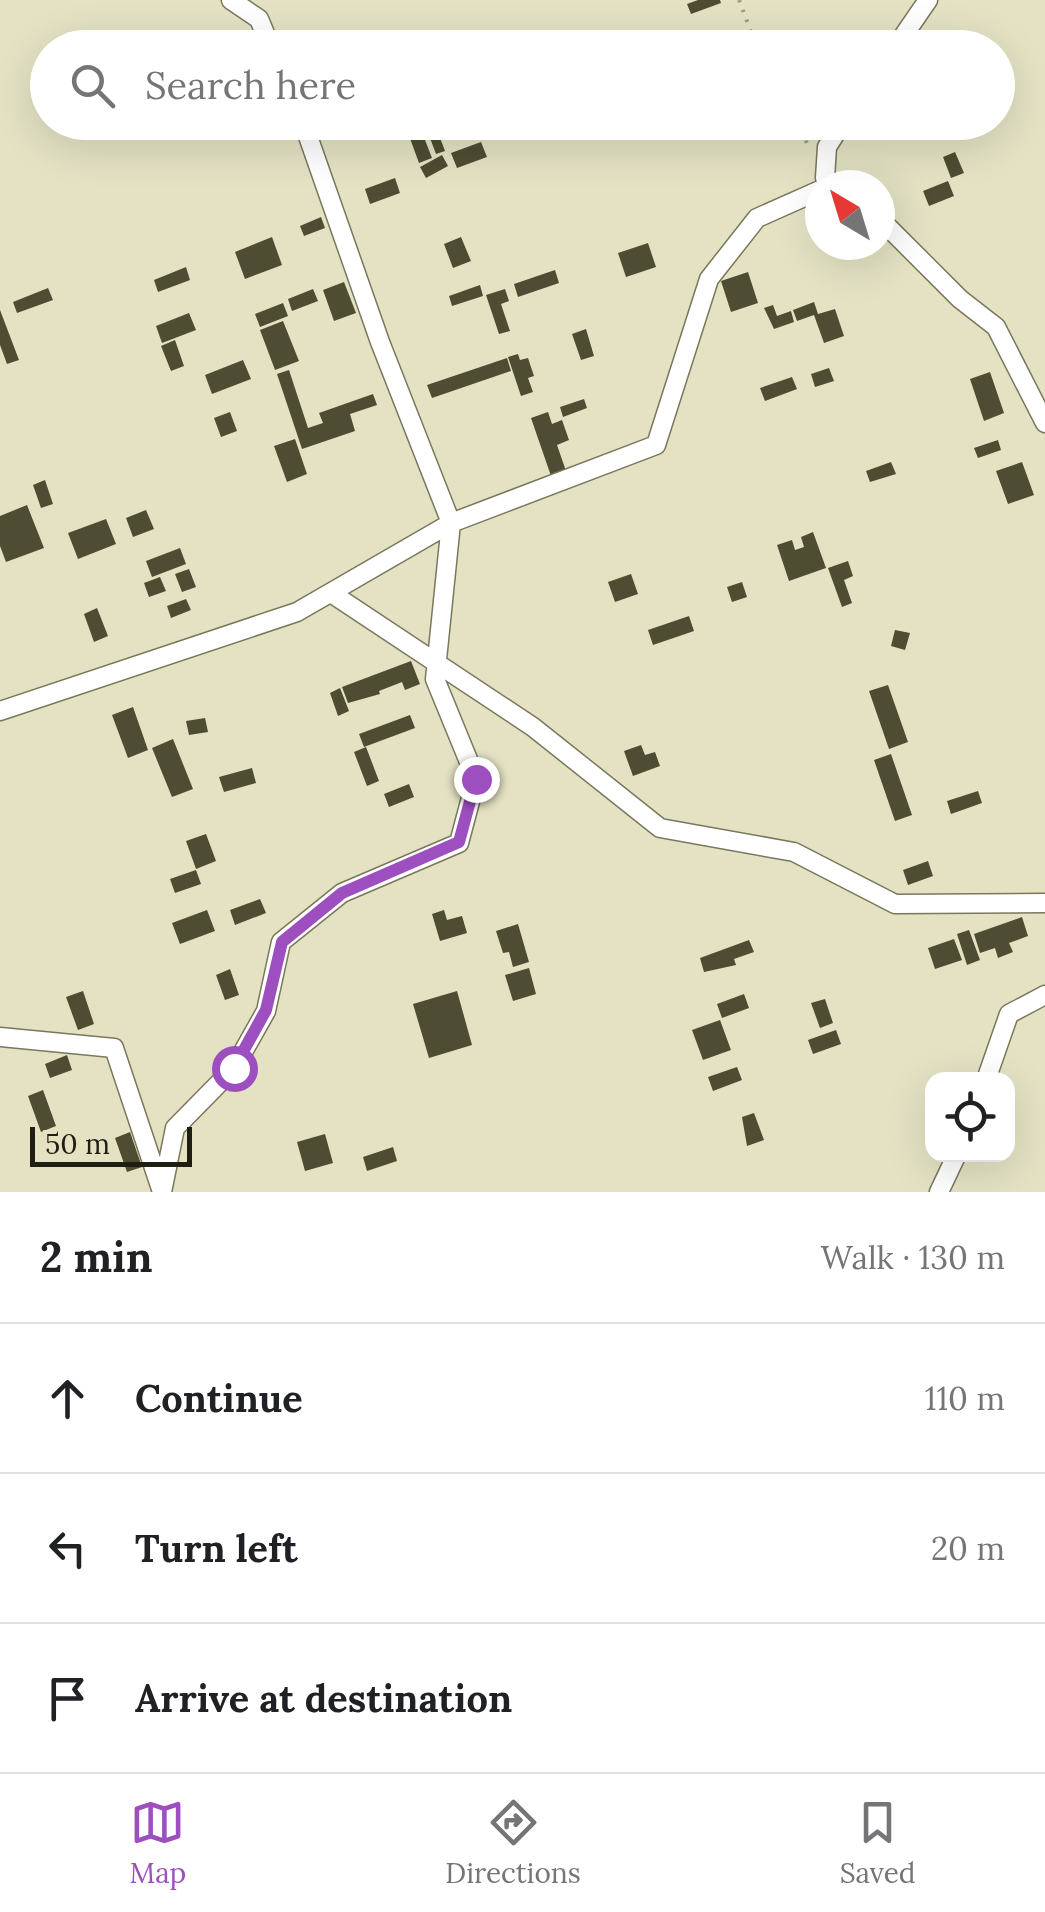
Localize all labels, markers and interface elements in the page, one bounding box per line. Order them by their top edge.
search box [30,30,1015,140]
icon: search [65,58,120,113]
text: Search here [145,61,356,109]
north arrow [805,170,895,260]
route end [454,757,500,803]
route start [212,1046,258,1092]
map controls [925,1072,1015,1162]
button: locate [925,1072,1015,1162]
scale bar [30,1122,192,1166]
text: 50 m [45,1126,110,1162]
text: 2 min [40,1230,153,1284]
text: Walk · 130 m [821,1237,1005,1278]
icon: ahead [40,1371,95,1426]
text: Continue [135,1374,303,1422]
text: 110 m [925,1378,1005,1419]
icon: left [40,1521,95,1576]
text: Turn left [135,1524,298,1572]
text: 20 m [931,1528,1005,1569]
icon: arrive [40,1671,95,1726]
text: Arrive at destination [135,1674,512,1722]
tab: Map [129,1795,186,1891]
tab: Directions [445,1795,581,1891]
tab: Saved [840,1795,916,1891]

